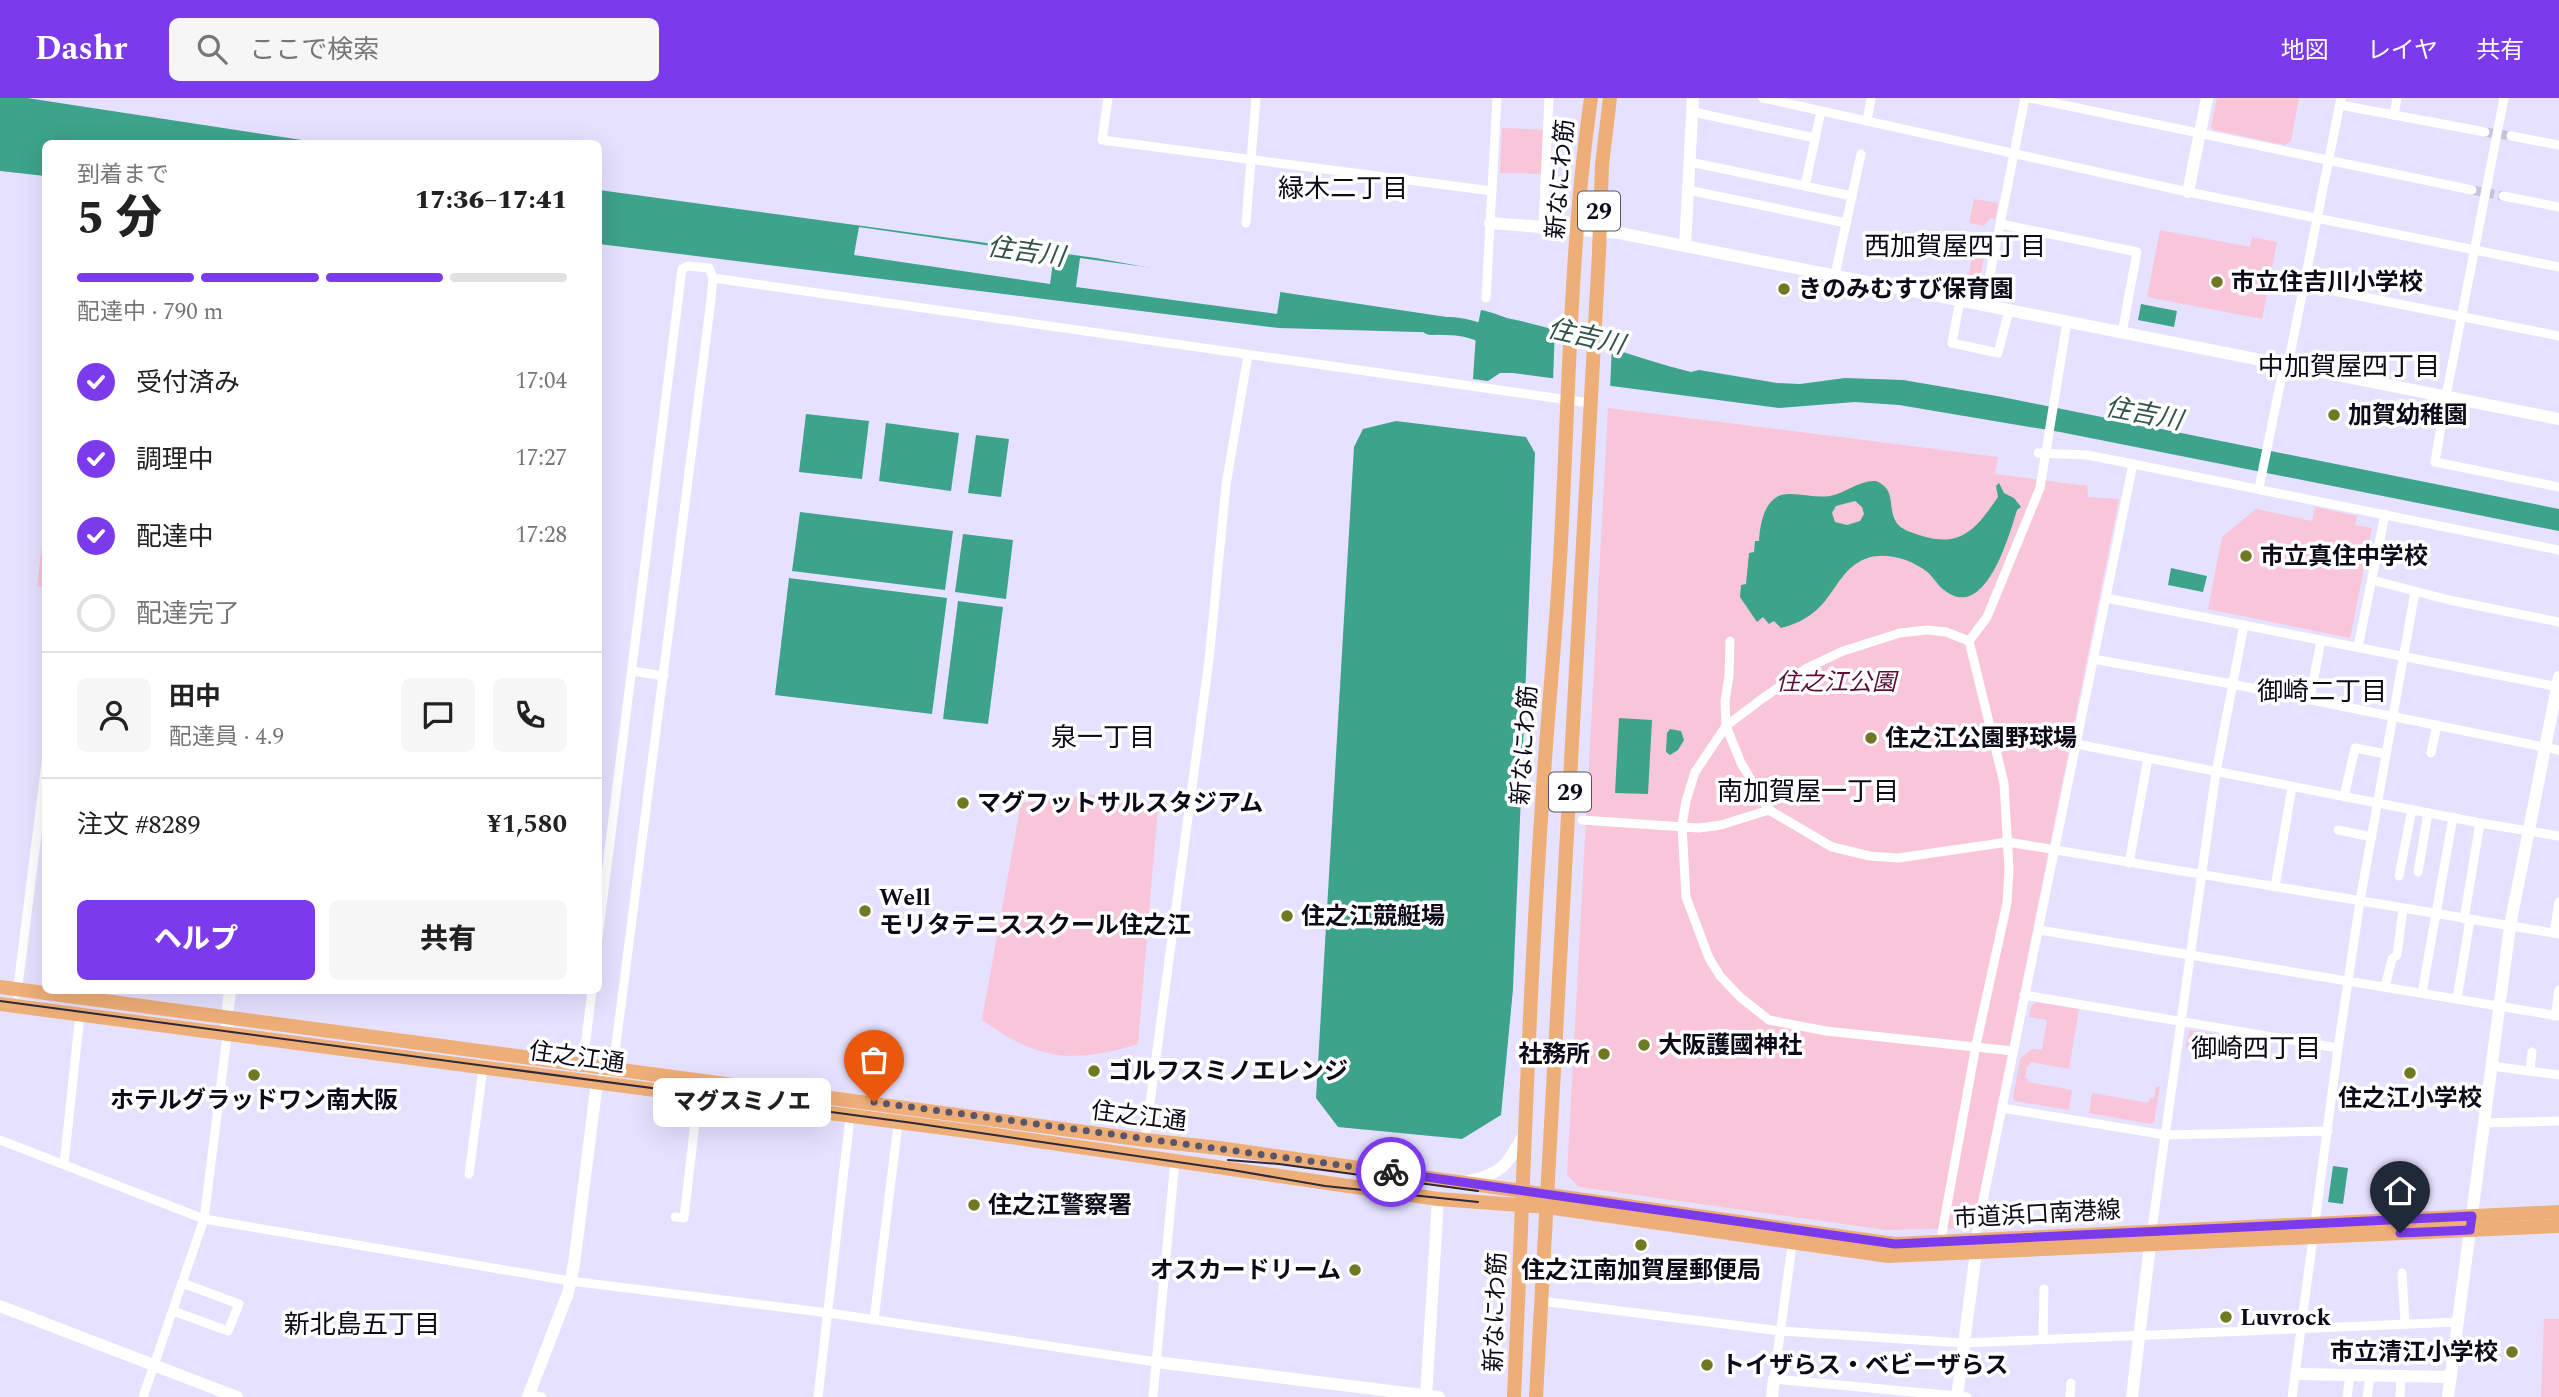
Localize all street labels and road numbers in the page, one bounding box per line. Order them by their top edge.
street label: 新なにわ筋 [1538,118,1584,240]
road number: 29 [1578,192,1620,230]
street label: 新なにわ筋 [1503,684,1547,806]
road number: 29 [1549,772,1591,812]
street label: 住之江通 [527,1033,627,1082]
street label: 住之江通 [1089,1093,1189,1141]
street label: 市道浜口南港線 [1952,1193,2122,1237]
street label: 新なにわ筋 [1476,1251,1516,1373]

